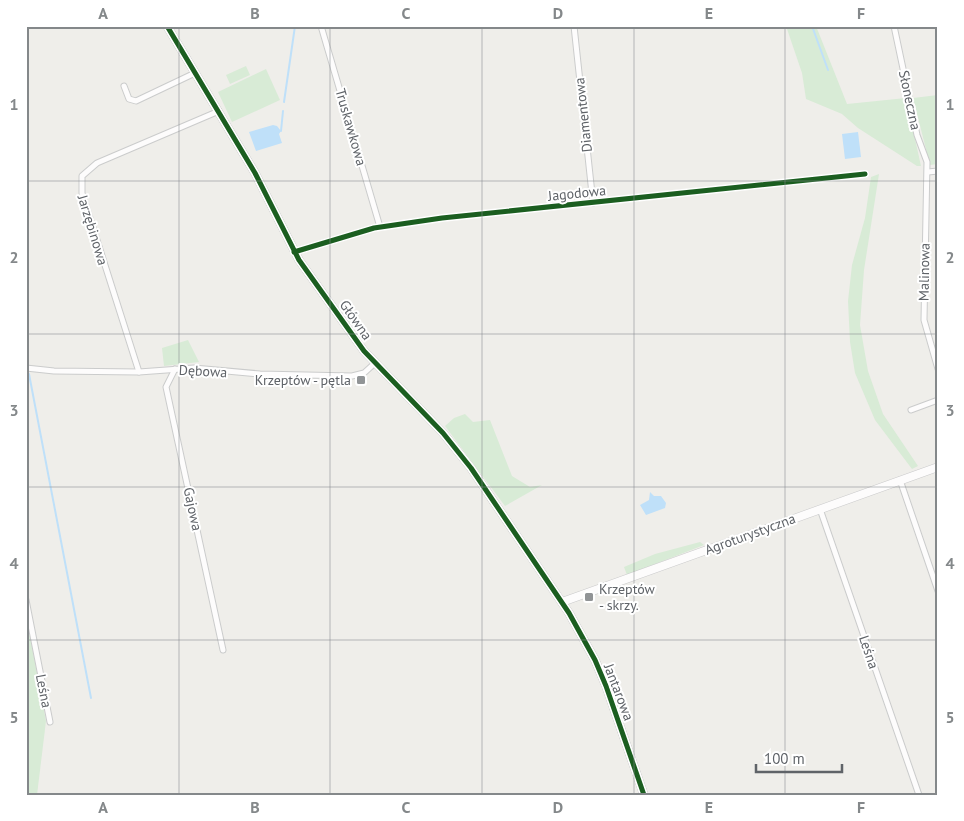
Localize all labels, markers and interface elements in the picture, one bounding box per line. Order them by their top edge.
text: A [98,3,108,23]
text: B [250,3,260,23]
text: C [402,3,411,23]
text: D [553,3,563,23]
text: E [705,3,713,23]
text: F [857,3,865,23]
street label: Słoneczna [895,68,925,132]
street label: Diamentowa [570,77,596,153]
street label: Truskawkowa [331,86,371,168]
text: 1 [9,94,19,114]
text: 1 [945,94,955,114]
street label: Jagodowa [546,181,607,205]
street label: Jarzębinowa [74,192,112,267]
street label: Malinowa [914,243,934,301]
text: 2 [9,247,19,267]
text: 2 [945,247,955,267]
street label: Główna [336,296,376,344]
street label: Dębowa [178,361,228,381]
place label: Krzeptów - pętla [255,371,351,389]
marker: Krzeptów - pętla [355,374,367,386]
text: 3 [9,400,19,420]
text: 3 [945,400,955,420]
street label: Gajowa [180,486,206,532]
street label: Agroturystyczna [702,509,798,559]
text: 4 [9,553,19,573]
text: 4 [945,553,955,573]
place label: Krzeptów - skrzy. [599,580,656,614]
marker: Krzeptów - skrzy. [583,591,595,603]
street label: Leśna [855,633,883,671]
street label: Jantarowa [600,660,638,723]
street label: Leśna [32,673,56,709]
text: 5 [9,707,19,727]
text: 5 [945,707,955,727]
scale bar [756,741,843,773]
text: 100 m [764,749,805,768]
text: A [98,797,108,817]
text: B [250,797,260,817]
text: C [402,797,411,817]
text: D [553,797,563,817]
text: E [705,797,713,817]
text: F [857,797,865,817]

